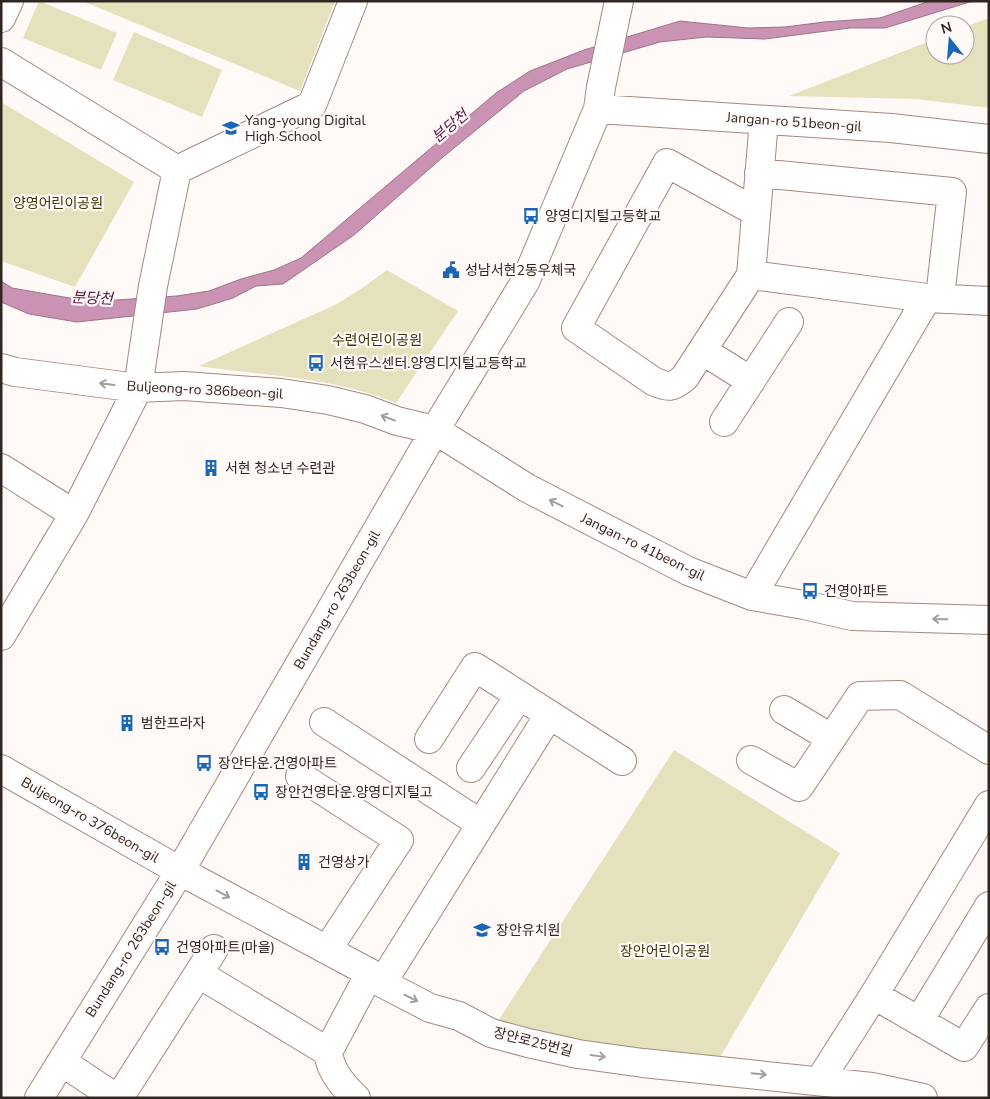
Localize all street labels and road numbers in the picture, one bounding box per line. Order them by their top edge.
street label: Jangan-ro 51beon-gil [725,108,863,136]
street label: Buljeong-ro 386beon-gil [126,376,285,404]
street label: Jangan-ro 41beon-gil [577,508,709,586]
street label: Bundang-ro 263beon-gil [289,526,385,673]
street label: Buljeong-ro 376beon-gil [17,773,163,868]
street label: Bundang-ro 263beon-gil [81,876,181,1021]
street label: 장안로25번길 [491,1023,575,1061]

